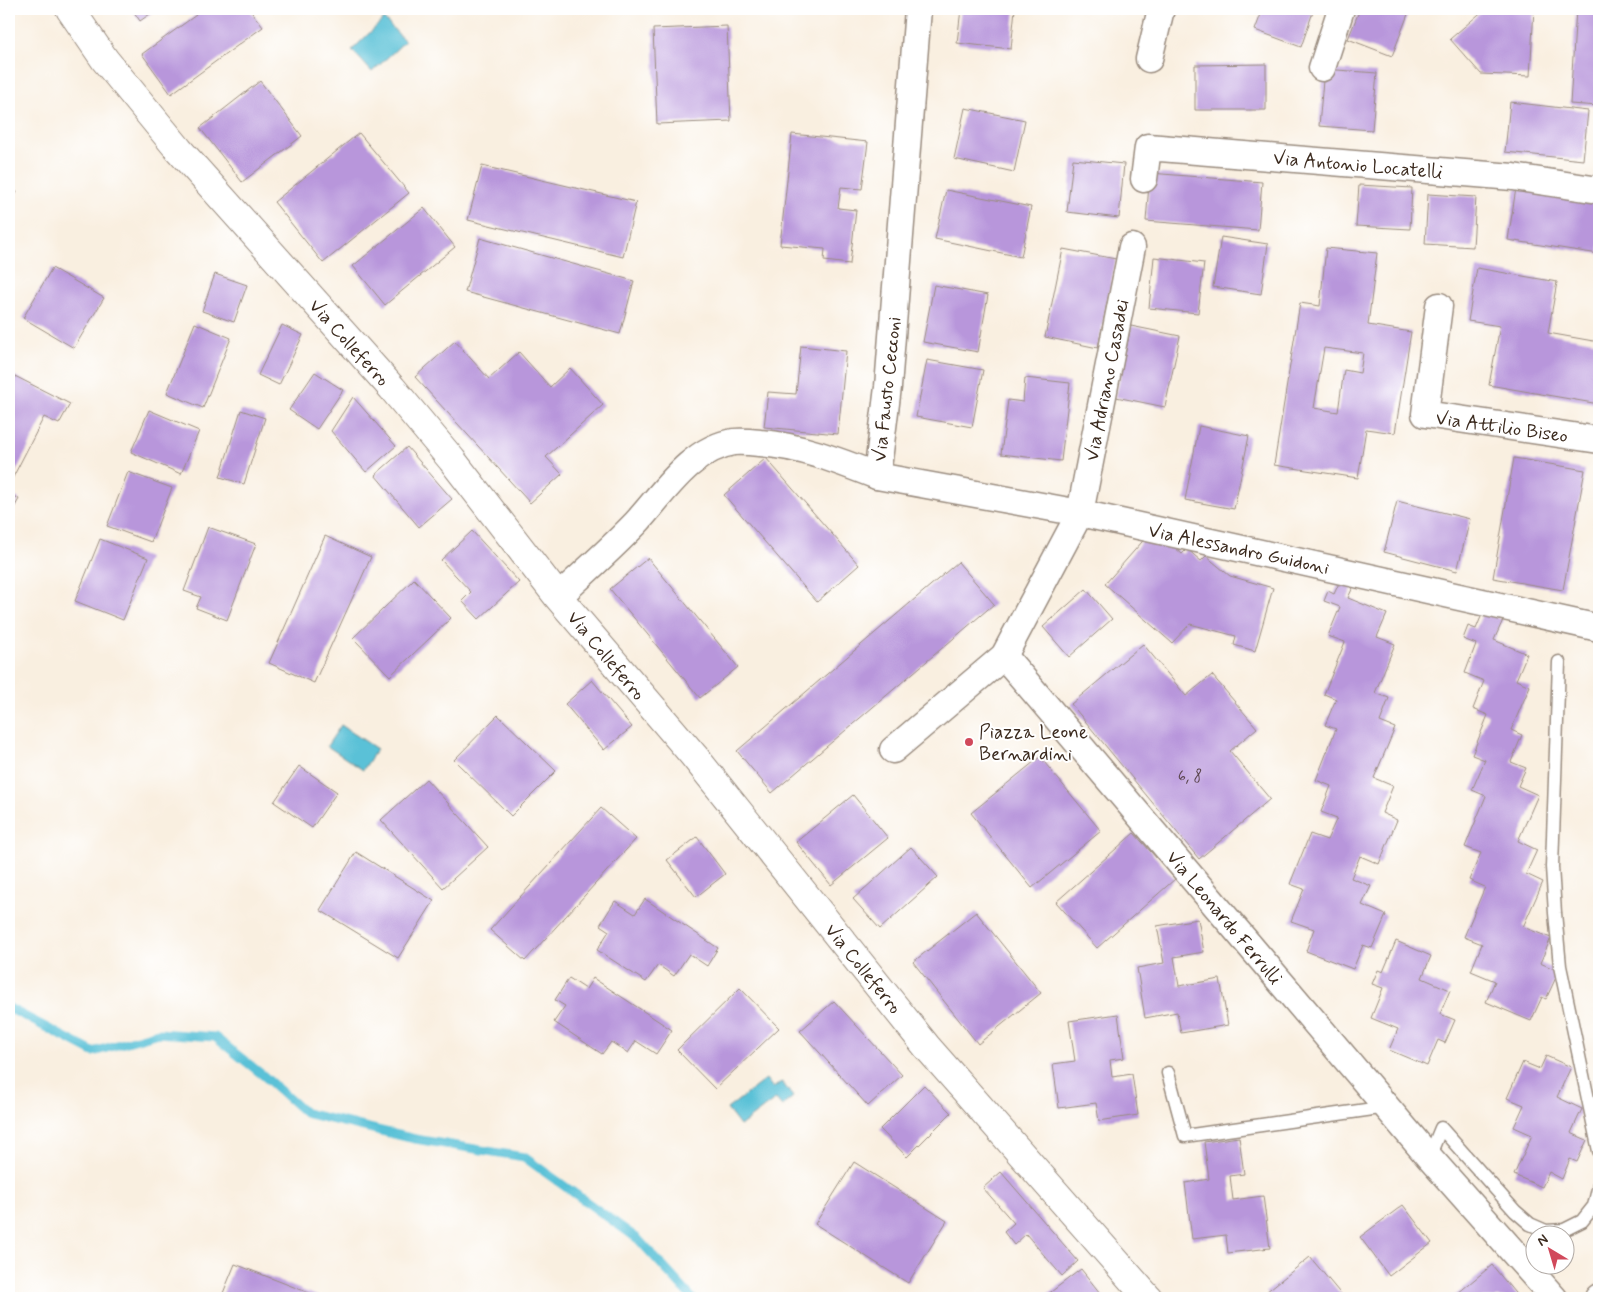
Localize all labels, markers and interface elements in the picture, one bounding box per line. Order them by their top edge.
street label: Via Antonio Locatelli [1272,146,1444,185]
street label: Via Colleferro [303,294,395,392]
street label: Via Adriano Casadei [1080,297,1135,463]
street label: Via Fausto Cecconi [867,315,908,463]
street label: Via Attilio Biseo [1434,406,1570,449]
street label: Via Alessandro Guidoni [1146,518,1331,581]
street label: Via Colleferro [561,606,651,706]
place label: Piazza Leone Bernardini [979,720,1088,767]
marker: Piazza Leone Bernardini [963,736,975,748]
house number: 6, 8 [1178,766,1202,787]
street label: Via Leonardo Ferrulli [1160,846,1287,990]
street label: Via Colleferro [819,919,907,1019]
north arrow [1526,1224,1576,1274]
text: N [1533,1231,1552,1251]

